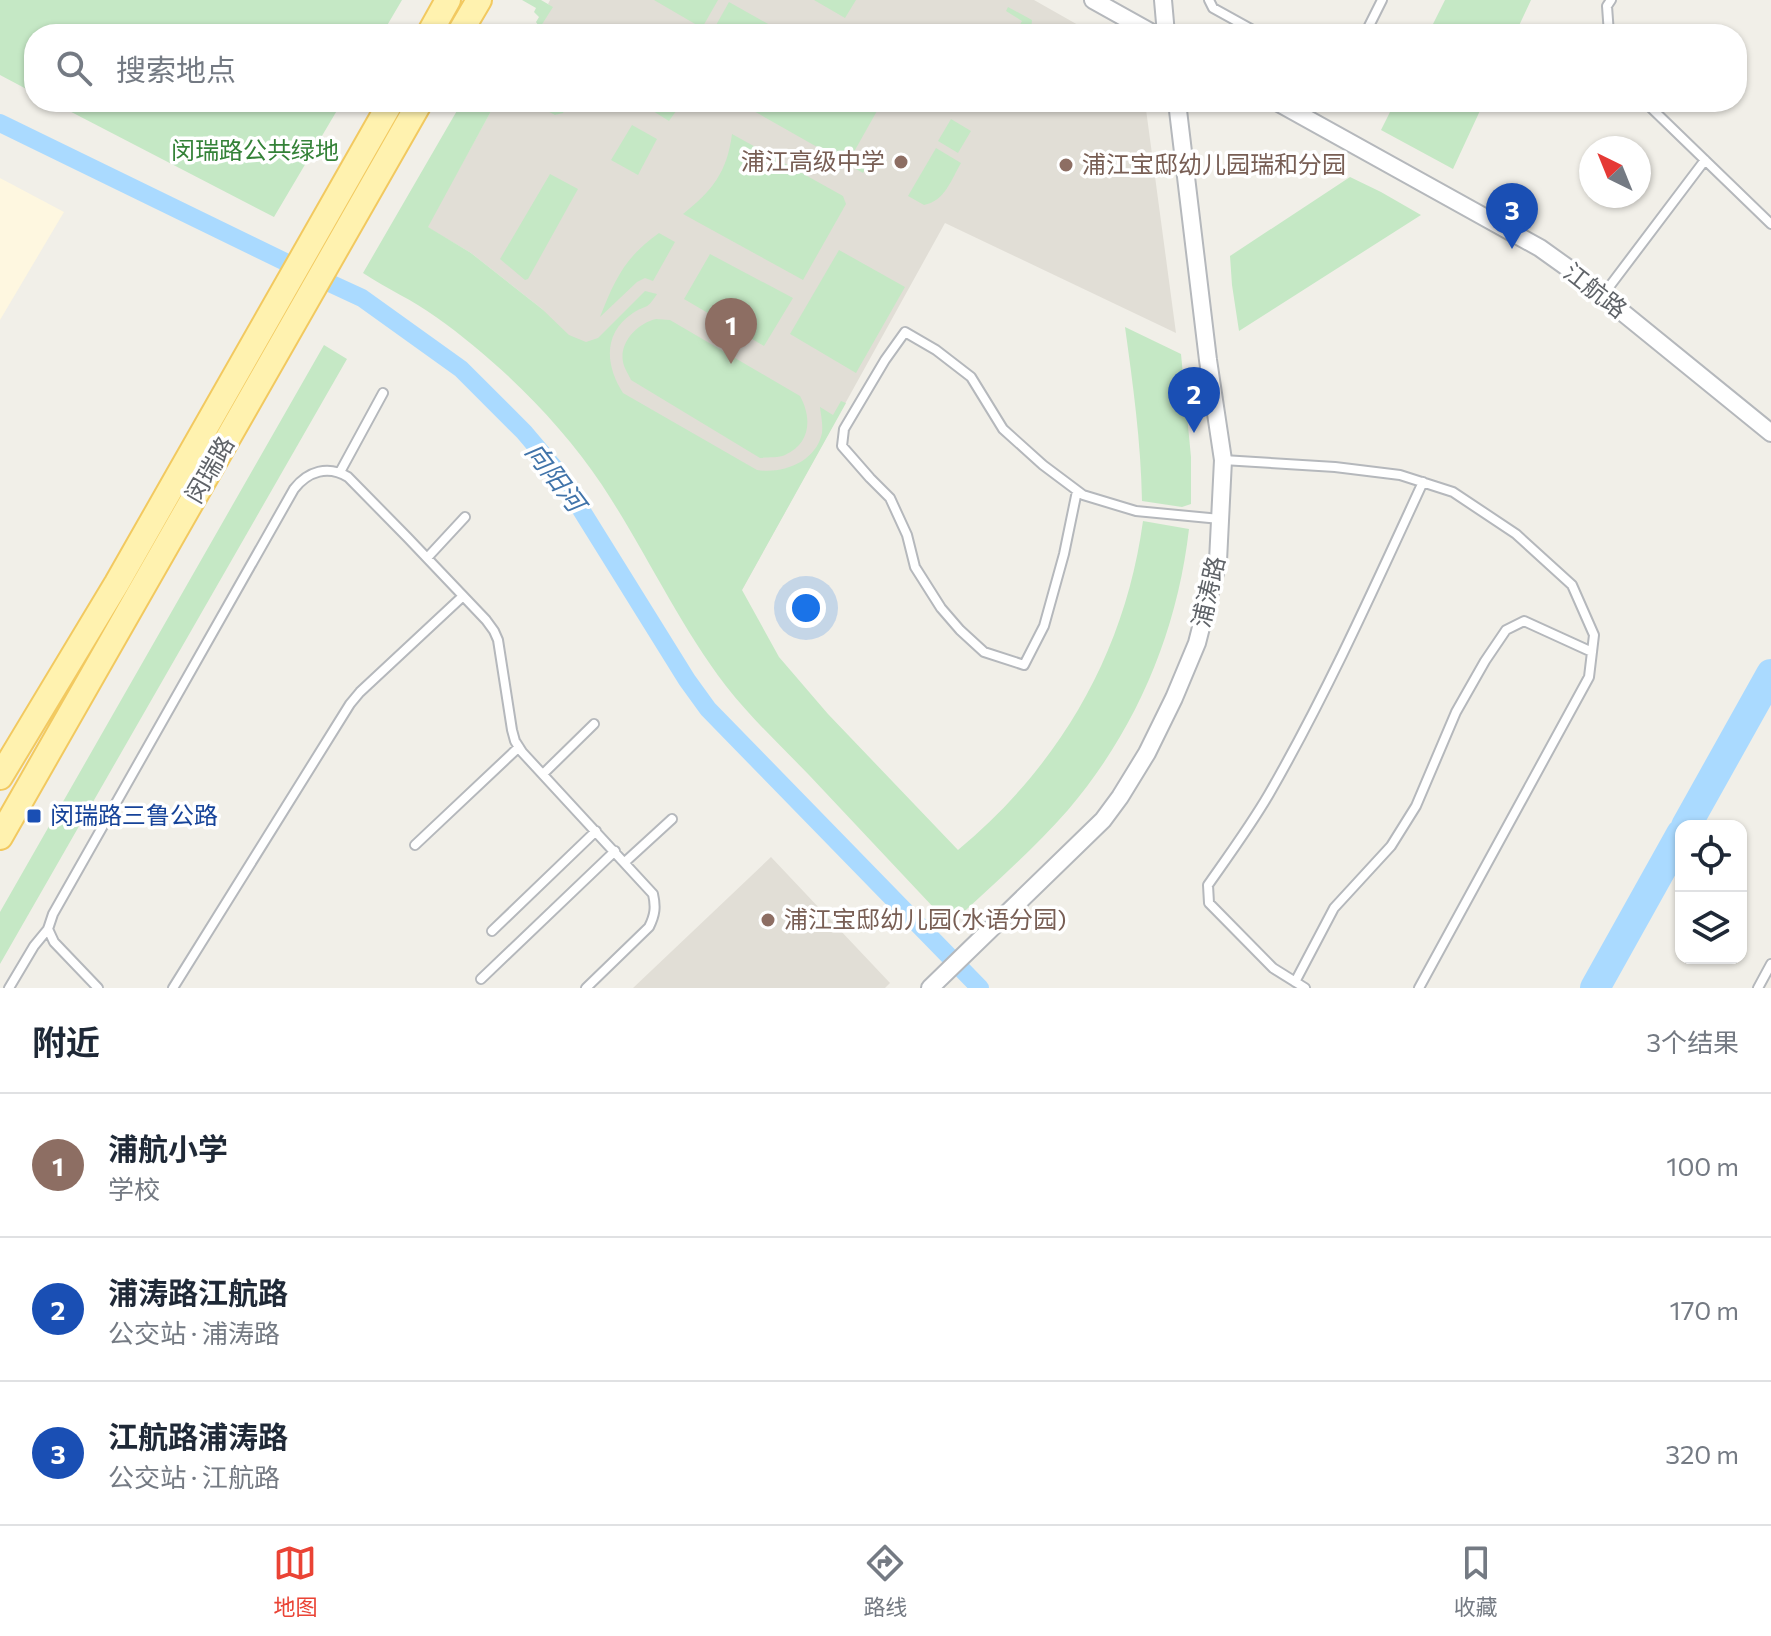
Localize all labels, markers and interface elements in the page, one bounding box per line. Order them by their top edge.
search box [24,24,1747,112]
icon: search [52,46,96,90]
text: 搜索地点 [116,50,236,87]
park label: 闵瑞路公共绿地 [171,135,339,164]
north arrow [1579,136,1651,208]
place label: 浦江高级中学 [741,146,885,175]
place label: 浦江宝邸幼儿园瑞和分园 [1082,149,1346,178]
marker: 浦江高级中学 [892,153,910,171]
marker: 浦江宝邸幼儿园瑞和分园 [1057,156,1075,174]
pin: 3 [1486,183,1538,249]
street label: 江航路 [1559,256,1633,323]
pin: 1 [705,298,757,364]
pin: 2 [1168,367,1220,433]
street label: 闵瑞路 [178,431,239,508]
water label: 向阳河 [520,436,595,521]
street label: 浦涛路 [1185,553,1230,630]
your location [786,588,826,628]
place label: 闵瑞路三鲁公路 [50,800,218,829]
marker: 闵瑞路三鲁公路 [25,807,43,825]
map controls [1675,820,1747,964]
button: locate [1675,820,1747,892]
button: layers [1675,892,1747,964]
place label: 浦江宝邸幼儿园(水语分园) [784,904,1066,933]
marker: 浦江宝邸幼儿园(水语分园) [759,911,777,929]
text: 附近 [32,1020,100,1062]
text: 3个结果 [1646,1026,1739,1057]
text: 浦航小学 [108,1129,228,1166]
text: 1 [52,1150,64,1181]
text: 100 m [1666,1150,1739,1181]
text: 学校 [108,1173,160,1204]
text: 浦涛路江航路 [108,1273,288,1310]
text: 2 [51,1294,65,1325]
text: 170 m [1670,1294,1739,1325]
text: 公交站 · 浦涛路 [108,1317,280,1348]
text: 江航路浦涛路 [108,1417,288,1454]
text: 3 [50,1438,66,1469]
text: 320 m [1665,1438,1739,1469]
text: 公交站 · 江航路 [108,1461,280,1492]
tab: 地图 [273,1541,317,1621]
tab: 路线 [863,1541,908,1621]
tab: 收藏 [1454,1541,1498,1621]

